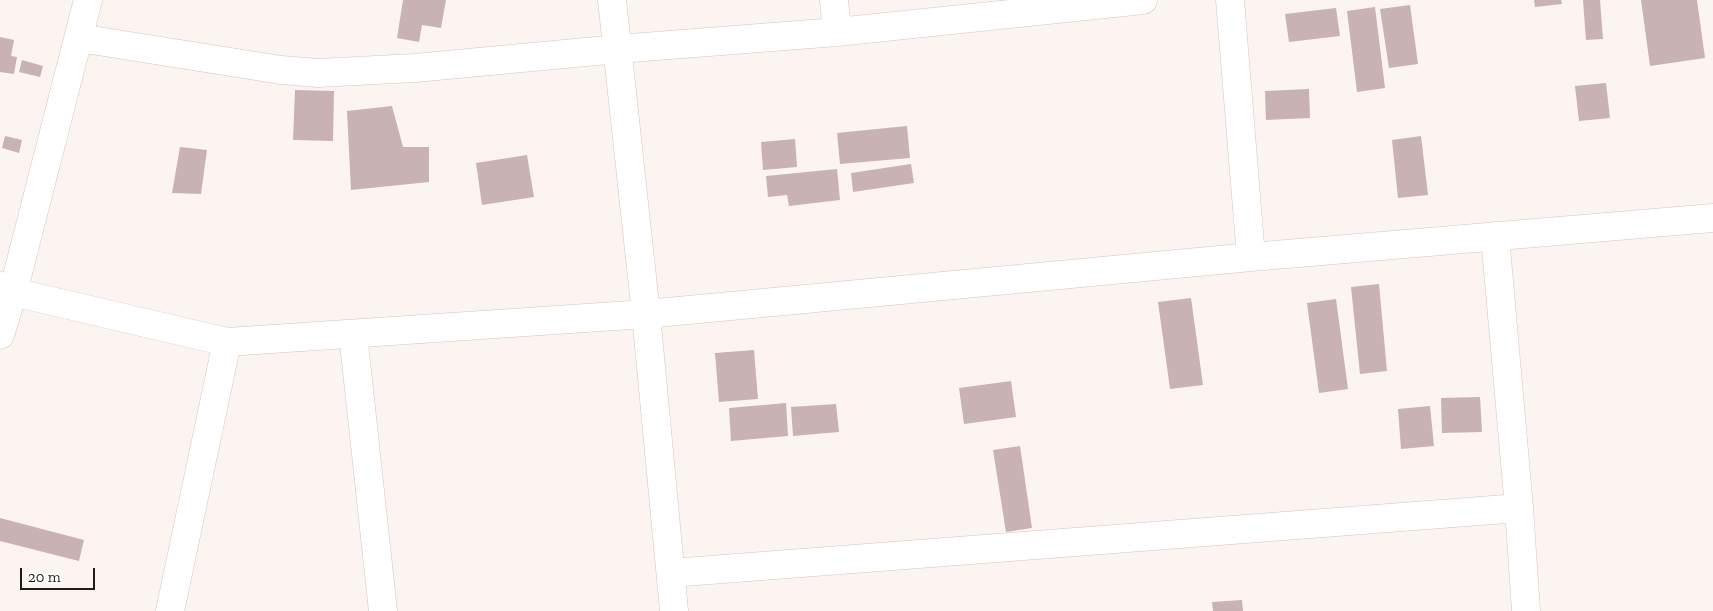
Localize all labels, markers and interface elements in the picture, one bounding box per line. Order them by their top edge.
scale bar [22,558,98,590]
text: 20 m [28,568,61,586]

